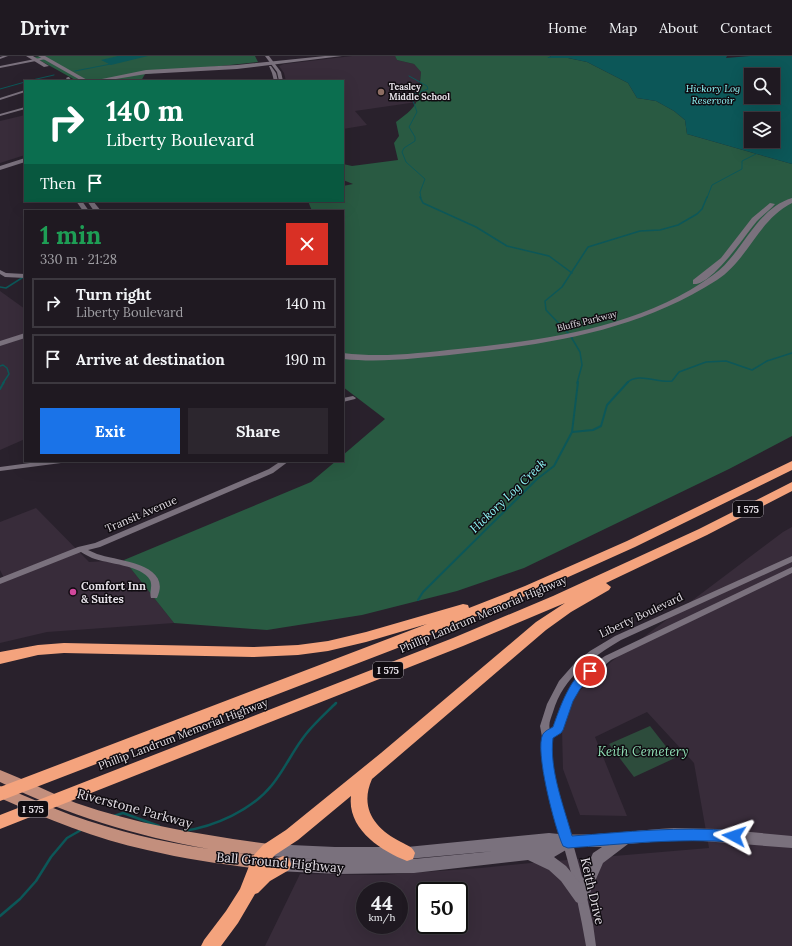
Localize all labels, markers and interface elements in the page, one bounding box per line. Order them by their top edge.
text: Drivr [20,16,69,40]
text: Home [548,19,587,37]
text: Map [609,19,637,37]
text: About [659,19,698,37]
text: Contact [720,19,772,37]
map controls [744,68,780,148]
button: search [744,68,780,104]
place label: Teasley Middle School [389,81,450,102]
water label: Hickory Log Reservoir [686,82,740,107]
marker: Teasley Middle School [376,87,386,97]
text: 140 m [106,93,184,129]
icon: right [40,96,92,148]
button: layers [744,112,780,148]
text: Liberty Boulevard [106,128,255,151]
icon: arrive [84,172,106,194]
text: Then [40,174,76,193]
text: 1 min [40,220,101,251]
button: close [286,223,328,265]
text: 330 m · 21:28 [40,251,117,268]
text: Turn right [76,285,152,304]
icon: right [42,292,64,314]
text: 140 m [286,294,326,313]
text: Liberty Boulevard [76,304,183,321]
street label: Bluffs Parkway [556,308,618,333]
icon: arrive [42,348,64,370]
text: Arrive at destination [76,350,225,369]
text: 190 m [285,350,326,369]
button: Exit [40,408,180,454]
button: Share [188,408,328,454]
water label: Hickory Log Creek [466,456,549,536]
street label: Transit Avenue [103,493,179,535]
road number: I 575 [733,501,763,517]
street label: Phillip Landrum Memorial Highway [397,572,569,656]
place label: Comfort Inn & Suites [81,579,146,606]
marker: Comfort Inn & Suites [68,587,78,597]
street label: Liberty Boulevard [597,589,685,641]
pin [573,654,607,688]
icon: arrive [579,660,601,682]
road number: I 575 [373,662,403,678]
street label: Phillip Landrum Memorial Highway [96,695,270,773]
park label: Keith Cemetery [598,743,689,760]
street label: Riverstone Parkway [75,785,195,832]
road number: I 575 [18,801,48,817]
position arrow [713,815,755,857]
street label: Ball Ground Highway [216,848,344,877]
street label: Keith Drive [577,856,608,926]
speed limit sign: 50 [416,882,468,934]
text: 44 [371,890,393,915]
text: km/h [368,911,396,924]

